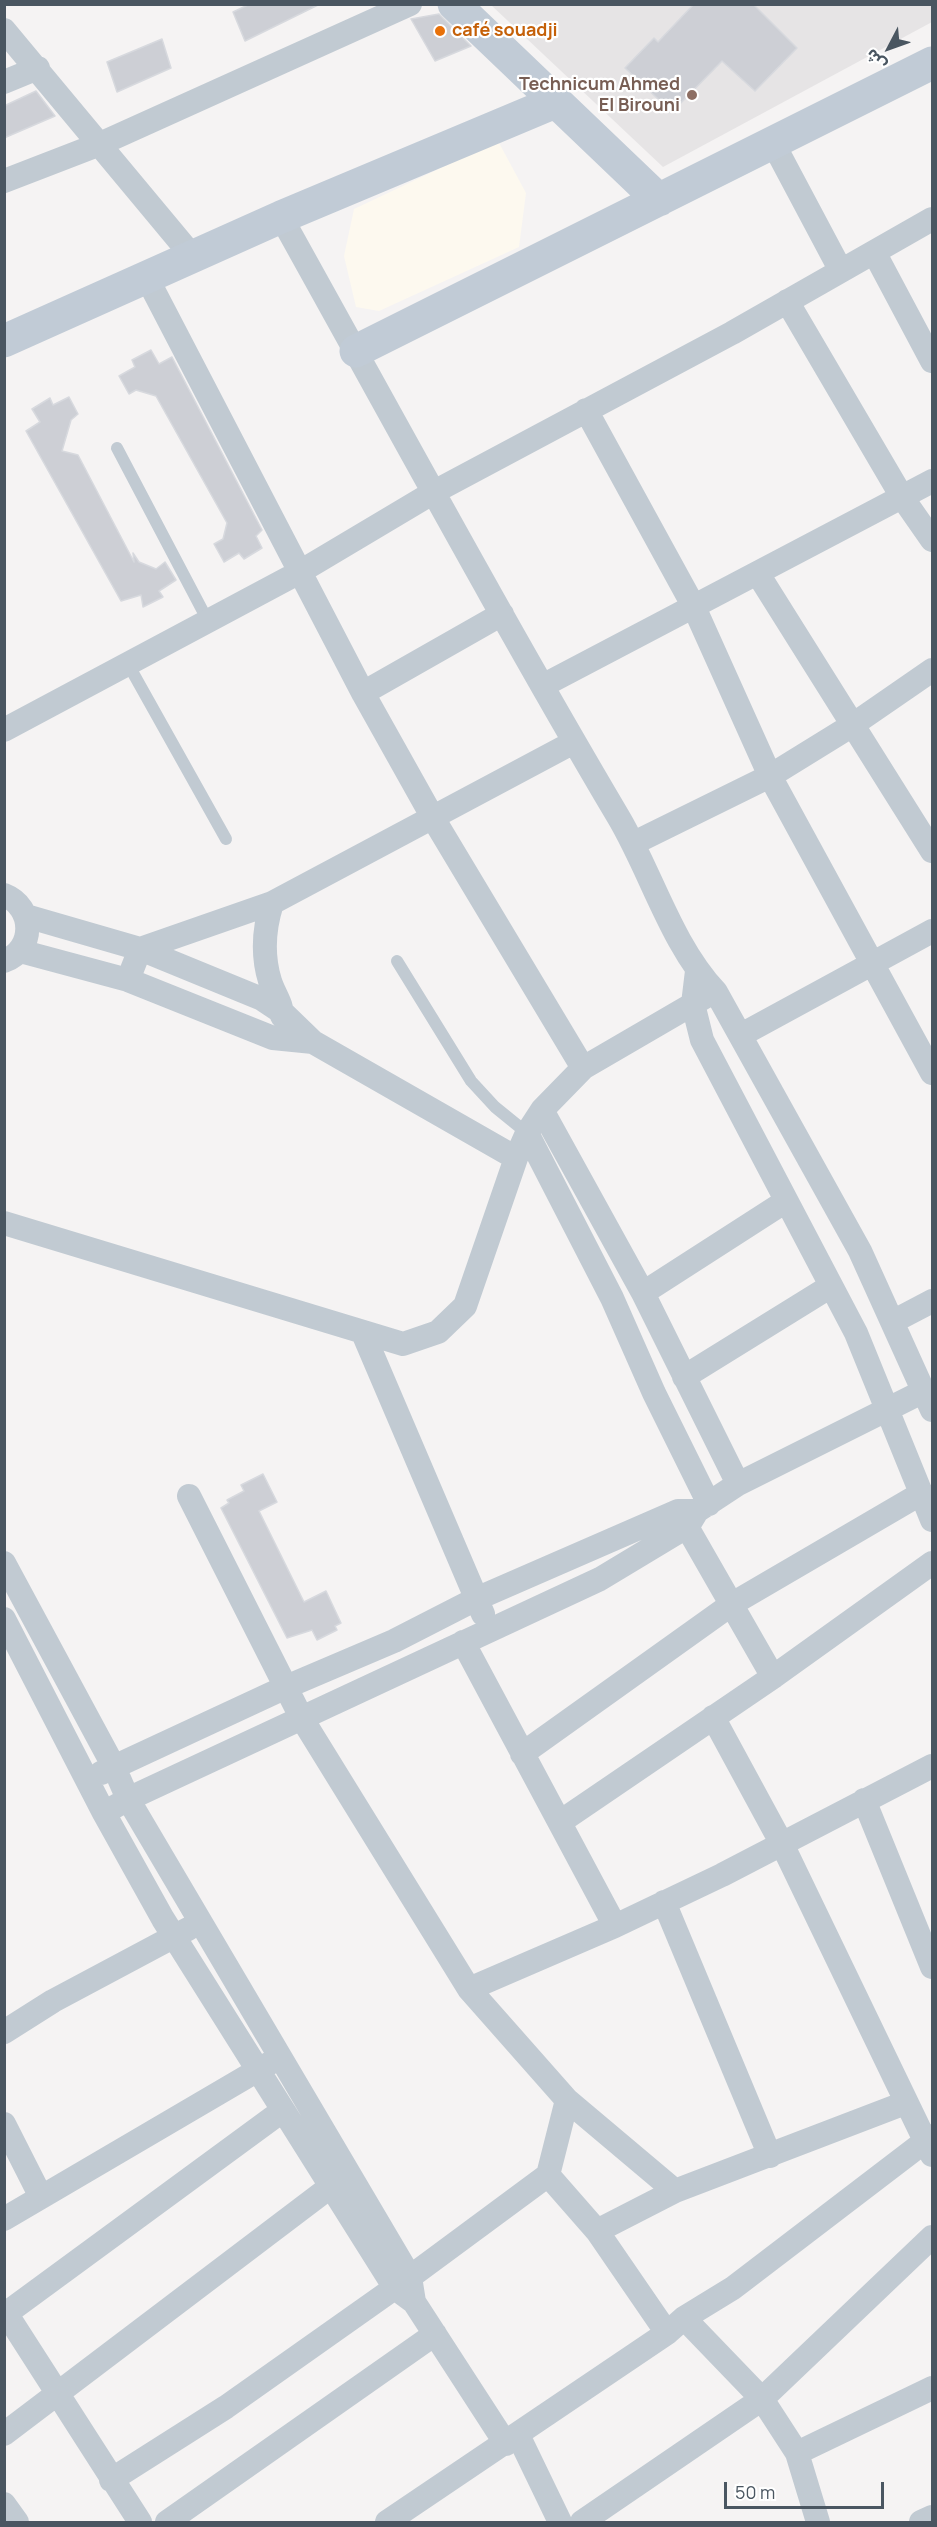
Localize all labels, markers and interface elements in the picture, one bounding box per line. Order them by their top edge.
north arrow [859,18,919,78]
place label: café souadji [452,20,558,42]
marker: café souadji [433,24,447,38]
text: ش [860,44,891,75]
place label: Technicum Ahmed El Birouni [519,74,680,116]
marker: Technicum Ahmed El Birouni [685,88,699,102]
scale bar [727,2470,888,2508]
text: 50 m [735,2480,775,2504]

